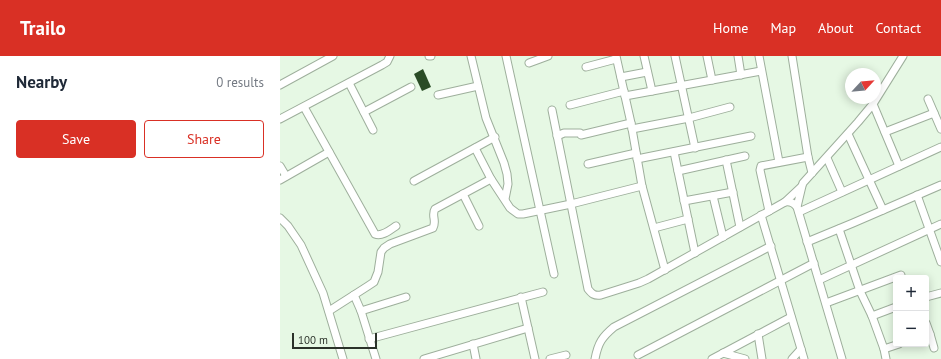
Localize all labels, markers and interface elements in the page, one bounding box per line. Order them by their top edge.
text: Trailo [20,16,66,40]
text: Home [713,19,748,37]
text: Map [770,19,796,37]
text: About [818,19,854,37]
text: Contact [876,19,921,37]
north arrow [845,68,881,104]
text: Nearby [16,71,67,93]
text: 0 results [216,74,264,91]
button: Save [16,120,136,158]
button: Share [144,120,264,158]
map controls [893,275,929,347]
button: + [893,275,929,311]
button: − [893,311,929,347]
scale bar [292,331,377,350]
text: 100 m [298,333,328,347]

